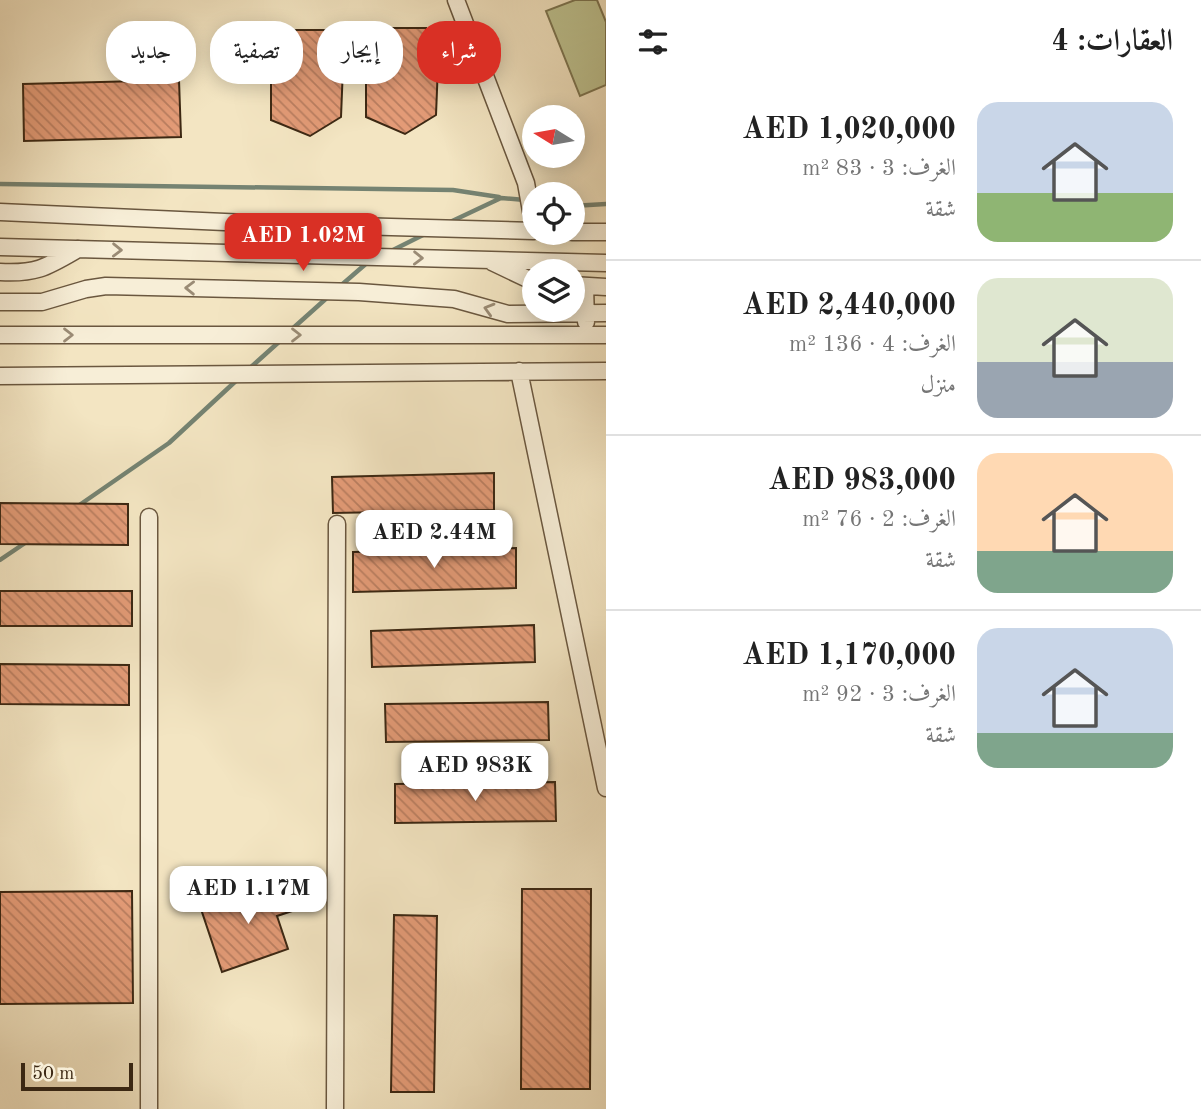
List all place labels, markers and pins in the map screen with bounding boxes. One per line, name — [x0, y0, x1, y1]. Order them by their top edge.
pin: AED 1.02M — [223, 214, 383, 273]
pin: AED 2.44M — [354, 510, 514, 570]
pin: AED 983K — [403, 744, 547, 803]
pin: AED 1.17M — [168, 866, 328, 926]

